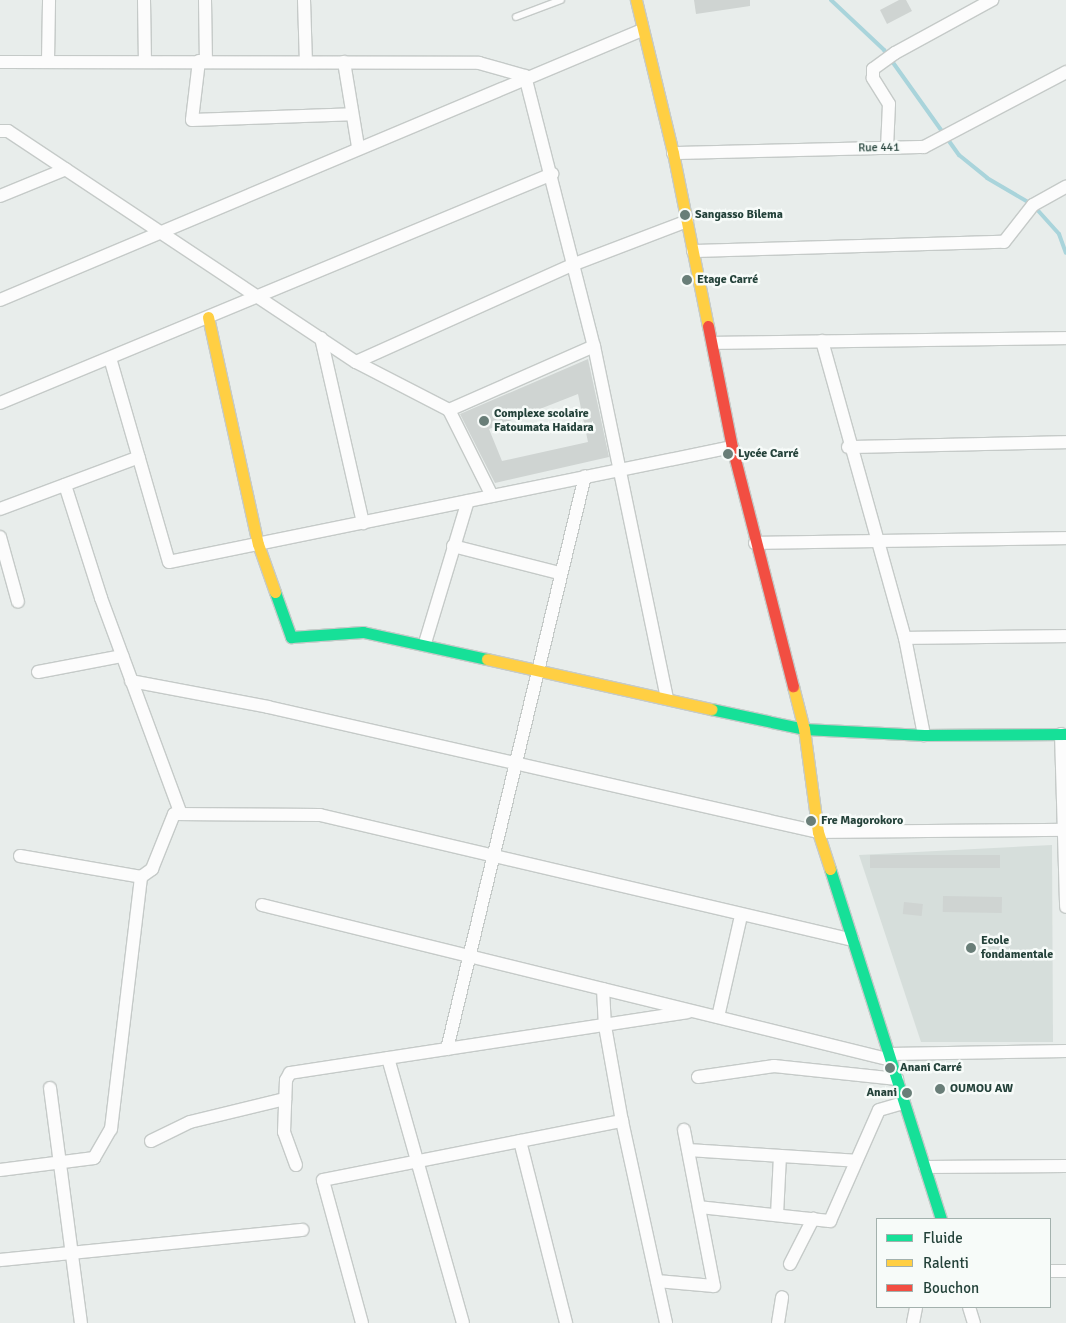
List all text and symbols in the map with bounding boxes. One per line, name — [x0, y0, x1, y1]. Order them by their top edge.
street label: Rue 441 — [858, 140, 900, 156]
place label: Sangasso Bilema — [695, 208, 783, 222]
marker: Sangasso Bilema — [679, 209, 691, 221]
place label: Etage Carré — [697, 273, 758, 287]
marker: Etage Carré — [681, 274, 693, 286]
place label: Complexe scolaire Fatoumata Haidara — [494, 407, 594, 435]
marker: Complexe scolaire Fatoumata Haidara — [478, 415, 490, 427]
place label: Lycée Carré — [738, 447, 799, 461]
marker: Lycée Carré — [722, 448, 734, 460]
place label: Fre Magorokoro — [821, 814, 903, 828]
marker: Fre Magorokoro — [805, 815, 817, 827]
place label: Ecole fondamentale — [981, 934, 1053, 962]
marker: Ecole fondamentale — [965, 942, 977, 954]
place label: Anani Carré — [900, 1061, 962, 1075]
marker: Anani Carré — [884, 1062, 896, 1074]
place label: OUMOU AW — [950, 1082, 1013, 1096]
marker: OUMOU AW — [934, 1083, 946, 1095]
place label: Anani — [866, 1086, 897, 1100]
marker: Anani — [901, 1087, 913, 1099]
legend — [876, 1218, 1051, 1308]
text: Fluide — [923, 1229, 963, 1247]
text: Ralenti — [923, 1254, 969, 1272]
text: Bouchon — [923, 1279, 979, 1297]

